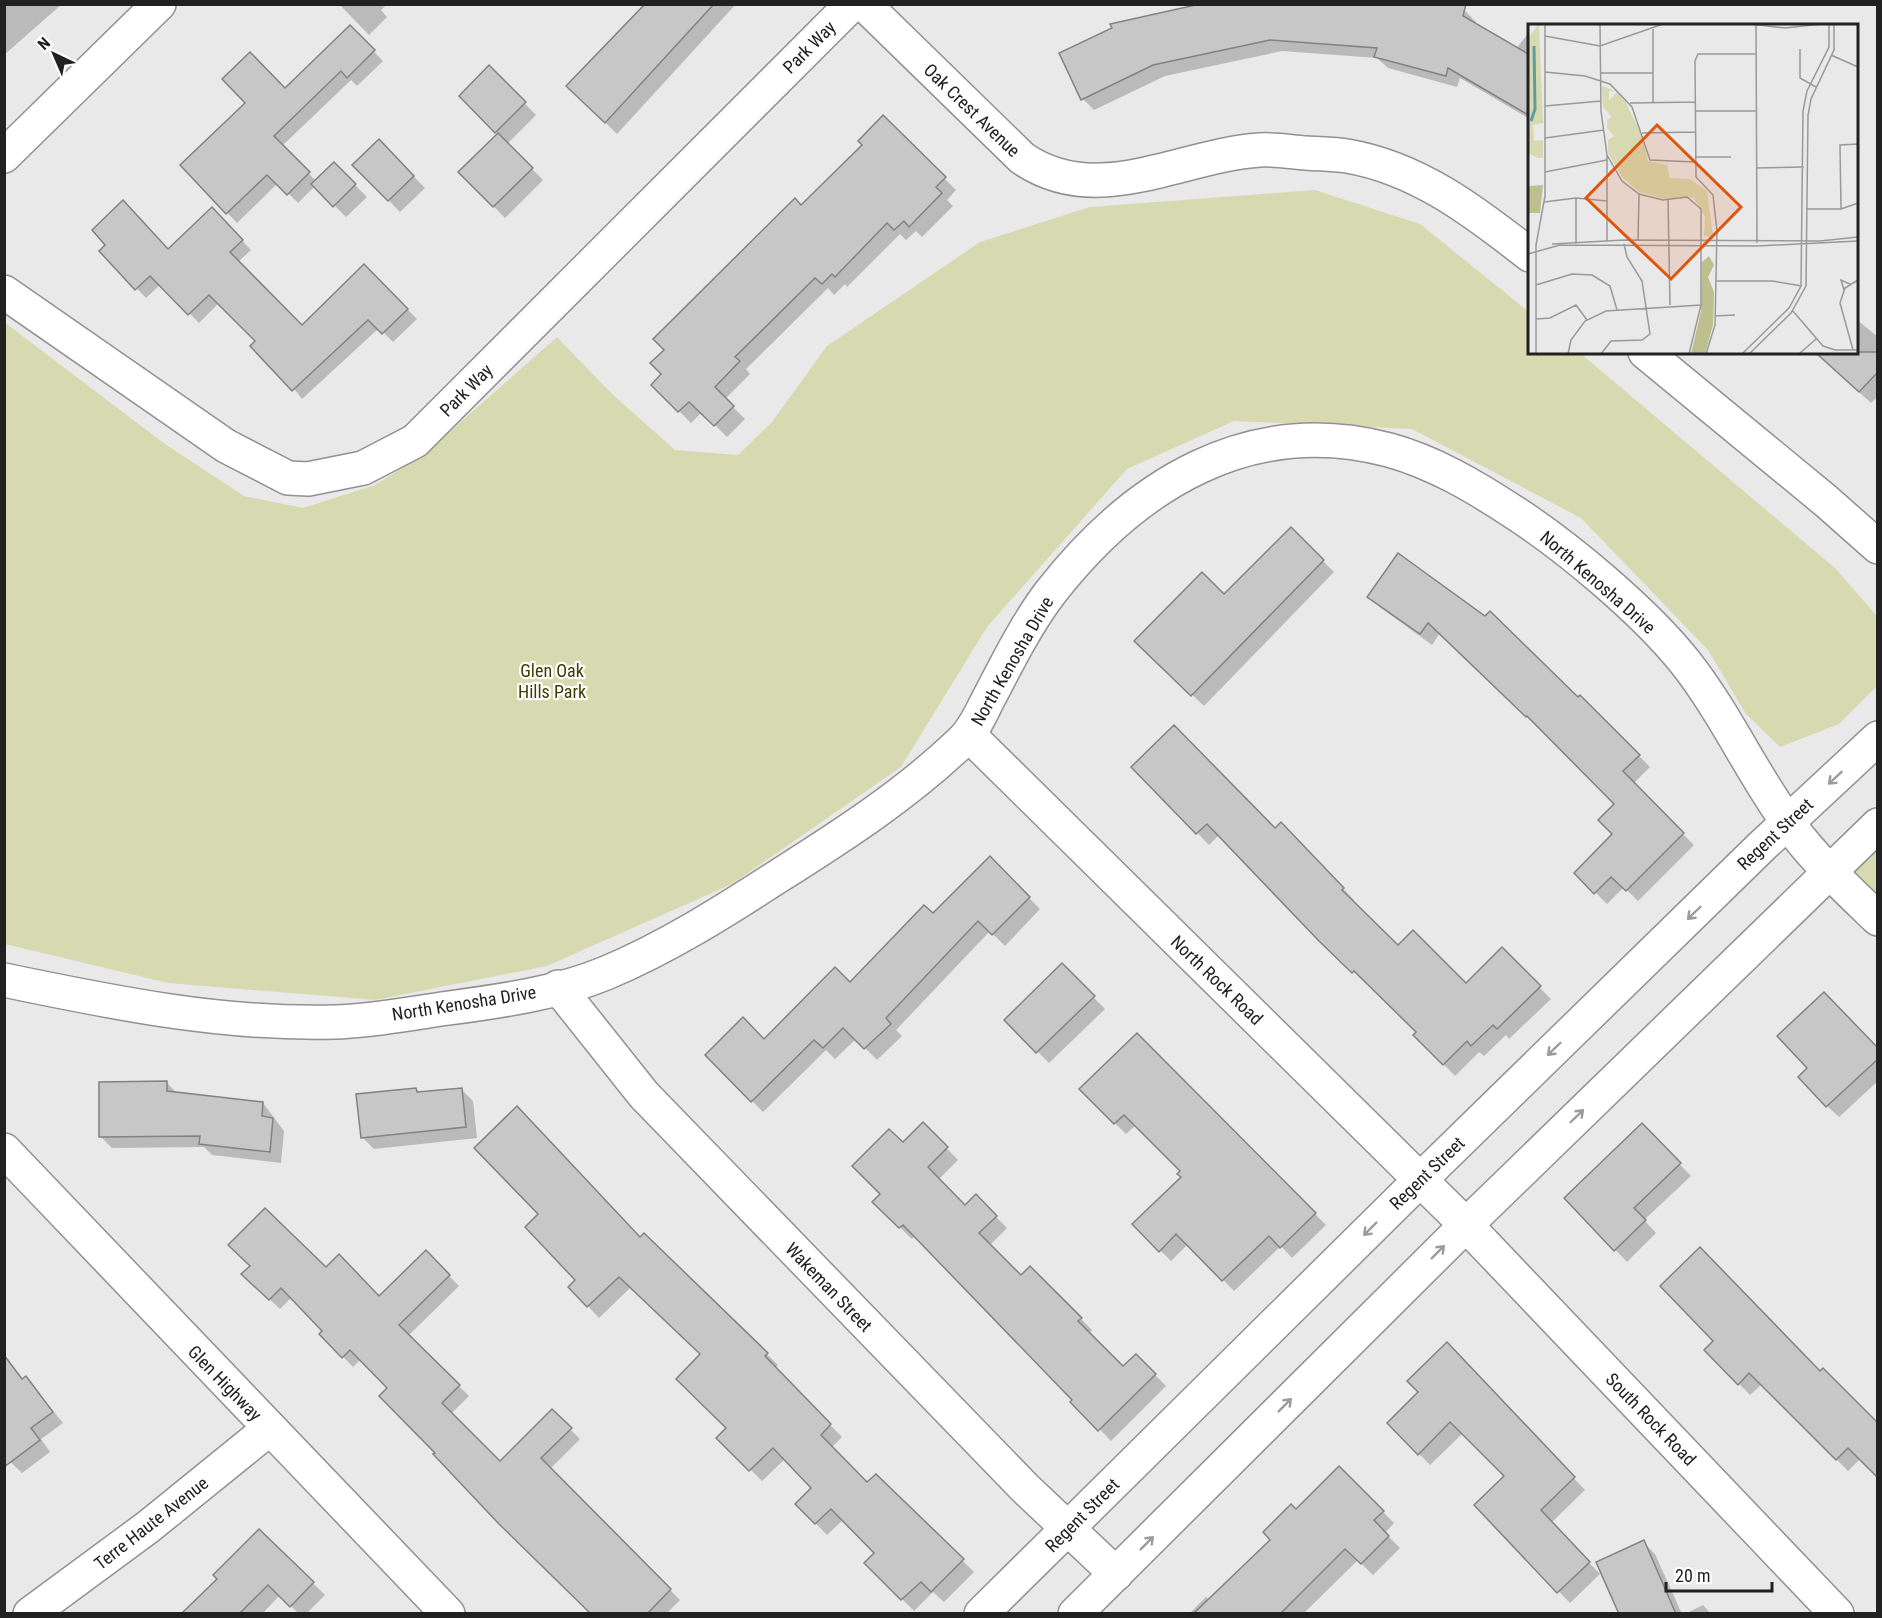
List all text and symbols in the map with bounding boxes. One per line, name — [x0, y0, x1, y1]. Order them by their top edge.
street label: Park Way — [778, 16, 840, 78]
north arrow — [24, 24, 84, 84]
inset map — [1528, 24, 1858, 354]
text: N — [34, 33, 54, 54]
street label: Oak Crest Avenue — [920, 59, 1024, 161]
street label: Park Way — [435, 359, 497, 421]
street label: North Kenosha Drive — [1536, 526, 1660, 638]
street label: North Kenosha Drive — [967, 593, 1057, 729]
park label: Glen Oak Hills Park — [518, 660, 586, 702]
one-way arrow — [1828, 771, 1843, 785]
street label: Regent Street — [1733, 794, 1817, 874]
one-way arrow — [1686, 905, 1701, 920]
street label: North Rock Road — [1167, 931, 1267, 1029]
street label: North Kenosha Drive — [390, 981, 538, 1025]
one-way arrow — [1547, 1041, 1562, 1056]
one-way arrow — [1570, 1109, 1585, 1123]
street label: Regent Street — [1385, 1132, 1469, 1214]
one-way arrow — [1363, 1222, 1377, 1237]
street label: Wakeman Street — [781, 1238, 877, 1336]
one-way arrow — [1430, 1245, 1445, 1260]
street label: Glen Highway — [184, 1341, 266, 1425]
street label: South Rock Road — [1602, 1368, 1700, 1470]
one-way arrow — [1277, 1398, 1292, 1412]
street label: Terre Haute Avenue — [90, 1472, 212, 1574]
street label: Regent Street — [1041, 1474, 1123, 1556]
one-way arrow — [1139, 1535, 1154, 1550]
scale bar — [1666, 1555, 1772, 1593]
text: 20 m — [1675, 1565, 1710, 1586]

